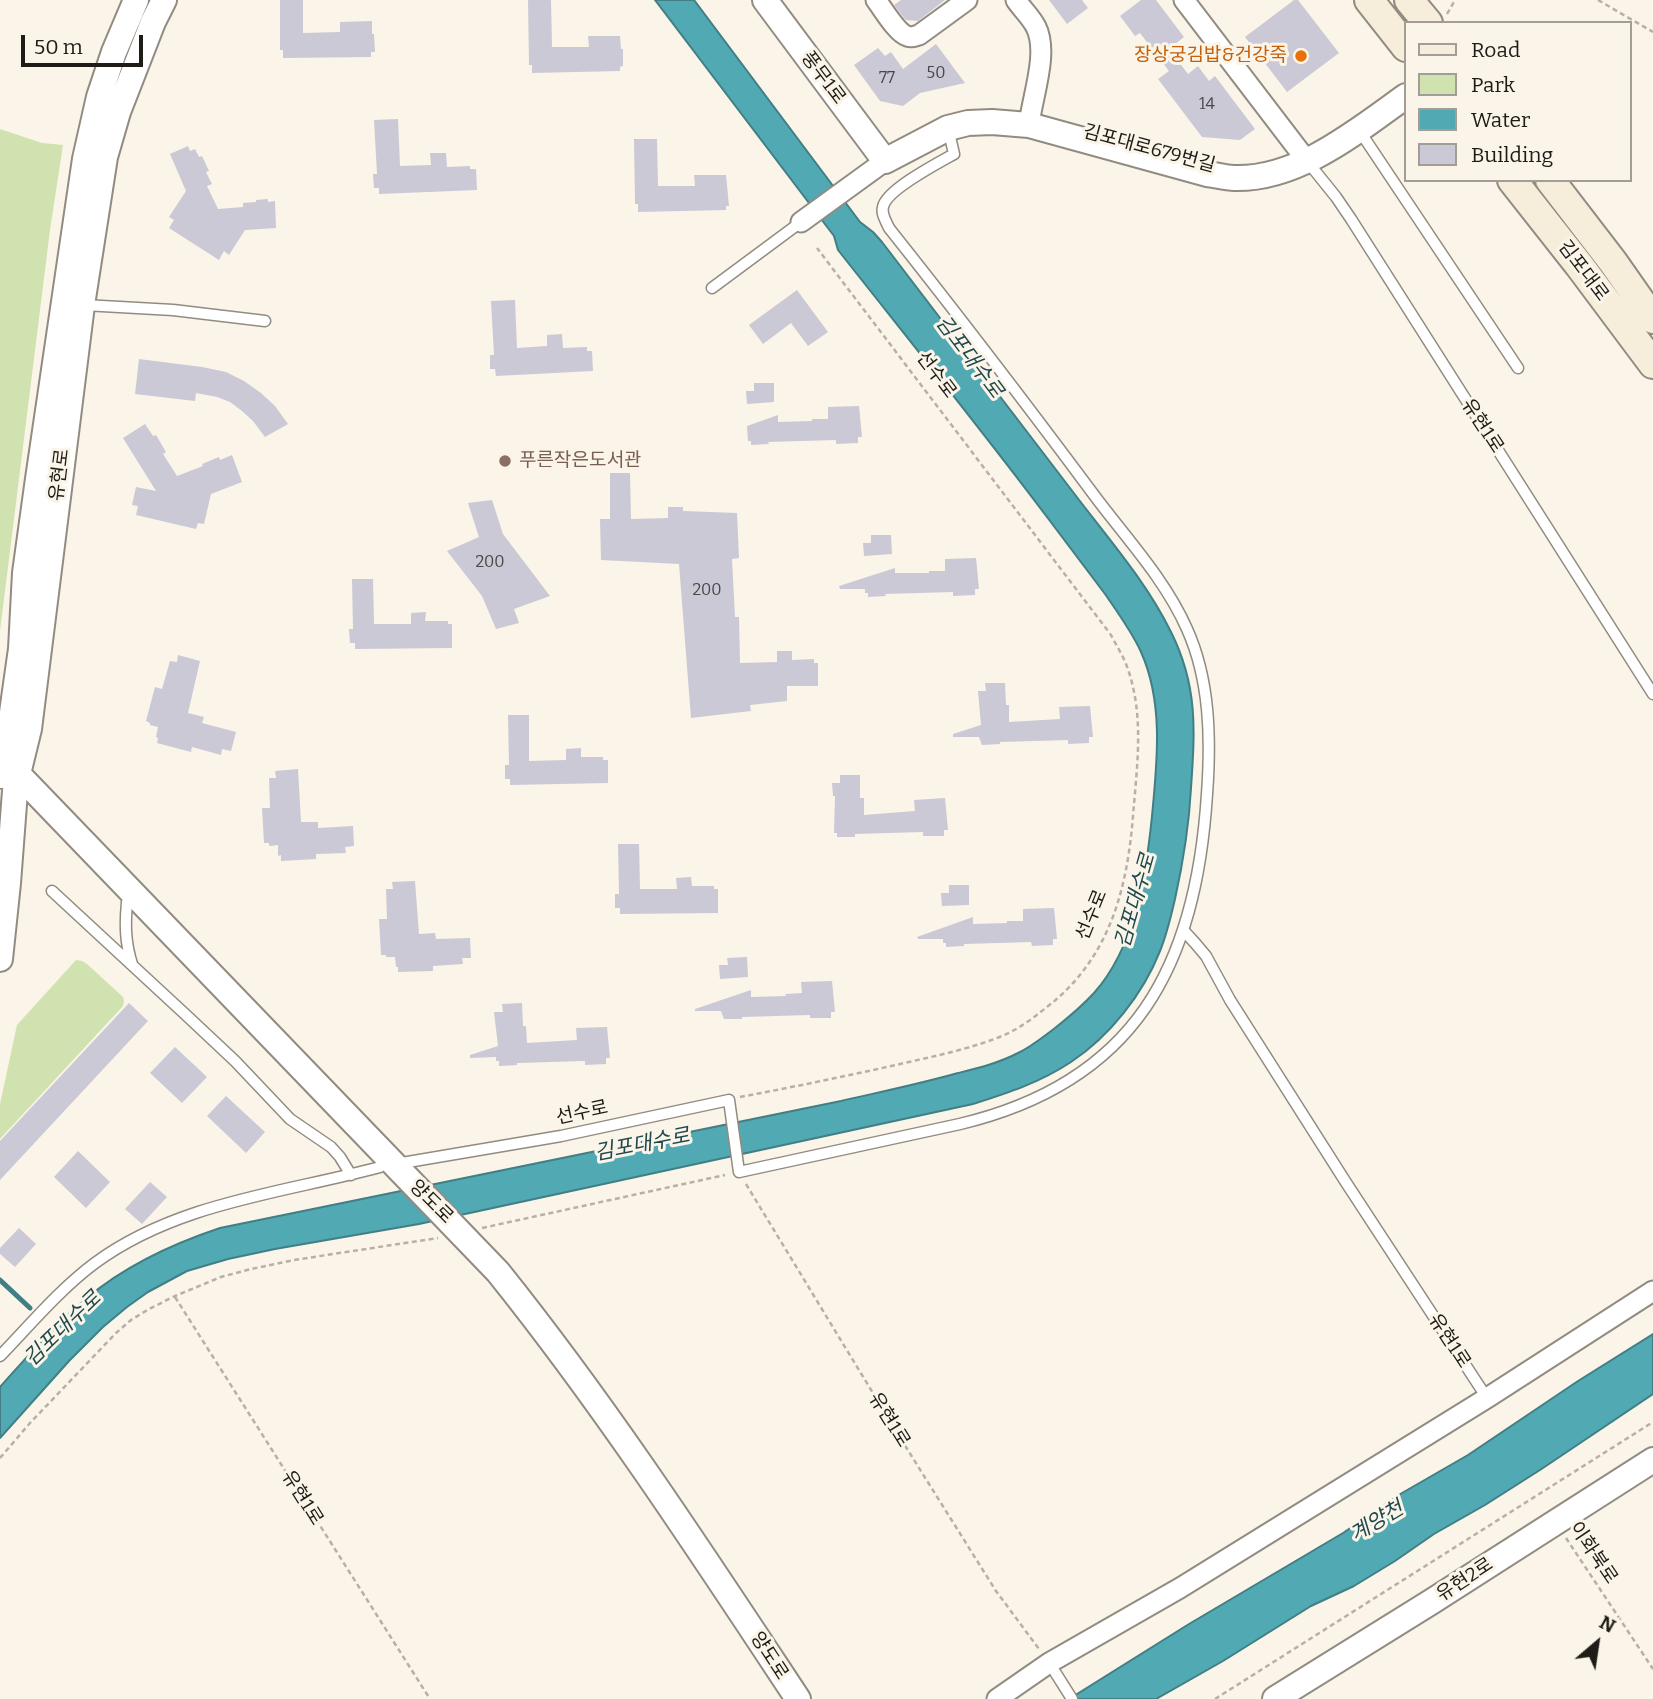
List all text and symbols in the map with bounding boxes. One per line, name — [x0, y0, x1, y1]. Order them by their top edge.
scale bar — [24, 21, 147, 65]
legend — [1404, 21, 1632, 182]
text: 50 m — [34, 34, 83, 60]
text: Road — [1471, 37, 1520, 63]
place label: 장상궁김밥&건강죽 — [1134, 45, 1287, 67]
street label: 풍무1로 — [796, 47, 850, 109]
marker: 장상궁김밥&건강죽 — [1293, 48, 1309, 64]
house number: 50 — [927, 64, 945, 84]
house number: 77 — [879, 69, 895, 89]
text: Park — [1471, 72, 1515, 98]
house number: 14 — [1199, 95, 1215, 115]
text: Water — [1471, 107, 1530, 133]
street label: 김포대로679번길 — [1080, 120, 1218, 178]
text: Building — [1471, 142, 1553, 168]
street label: 김포대로 — [1553, 236, 1613, 306]
water label: 김포대수로 — [930, 311, 1008, 403]
street label: 선수로 — [911, 347, 961, 403]
street label: 유현1로 — [1456, 395, 1508, 457]
street label: 유현로 — [45, 448, 75, 502]
place label: 푸른작은도서관 — [519, 450, 641, 472]
marker: 푸른작은도서관 — [497, 453, 513, 469]
house number: 200 — [475, 553, 505, 573]
house number: 200 — [692, 581, 722, 601]
water label: 김포대수로 — [1111, 851, 1161, 951]
street label: 선수로 — [1072, 886, 1112, 944]
street label: 선수로 — [554, 1096, 610, 1130]
water label: 김포대수로 — [592, 1123, 692, 1167]
street label: 양도로 — [404, 1175, 458, 1229]
water label: 김포대수로 — [20, 1286, 106, 1372]
street label: 유현1로 — [1423, 1310, 1475, 1372]
street label: 유현1로 — [863, 1388, 915, 1452]
street label: 유현1로 — [276, 1466, 328, 1530]
water label: 계양천 — [1346, 1496, 1408, 1548]
street label: 이화북로 — [1564, 1518, 1622, 1588]
street label: 유현2로 — [1432, 1553, 1498, 1607]
north arrow — [1562, 1608, 1632, 1678]
text: N — [1595, 1611, 1619, 1638]
street label: 양도로 — [745, 1628, 793, 1684]

